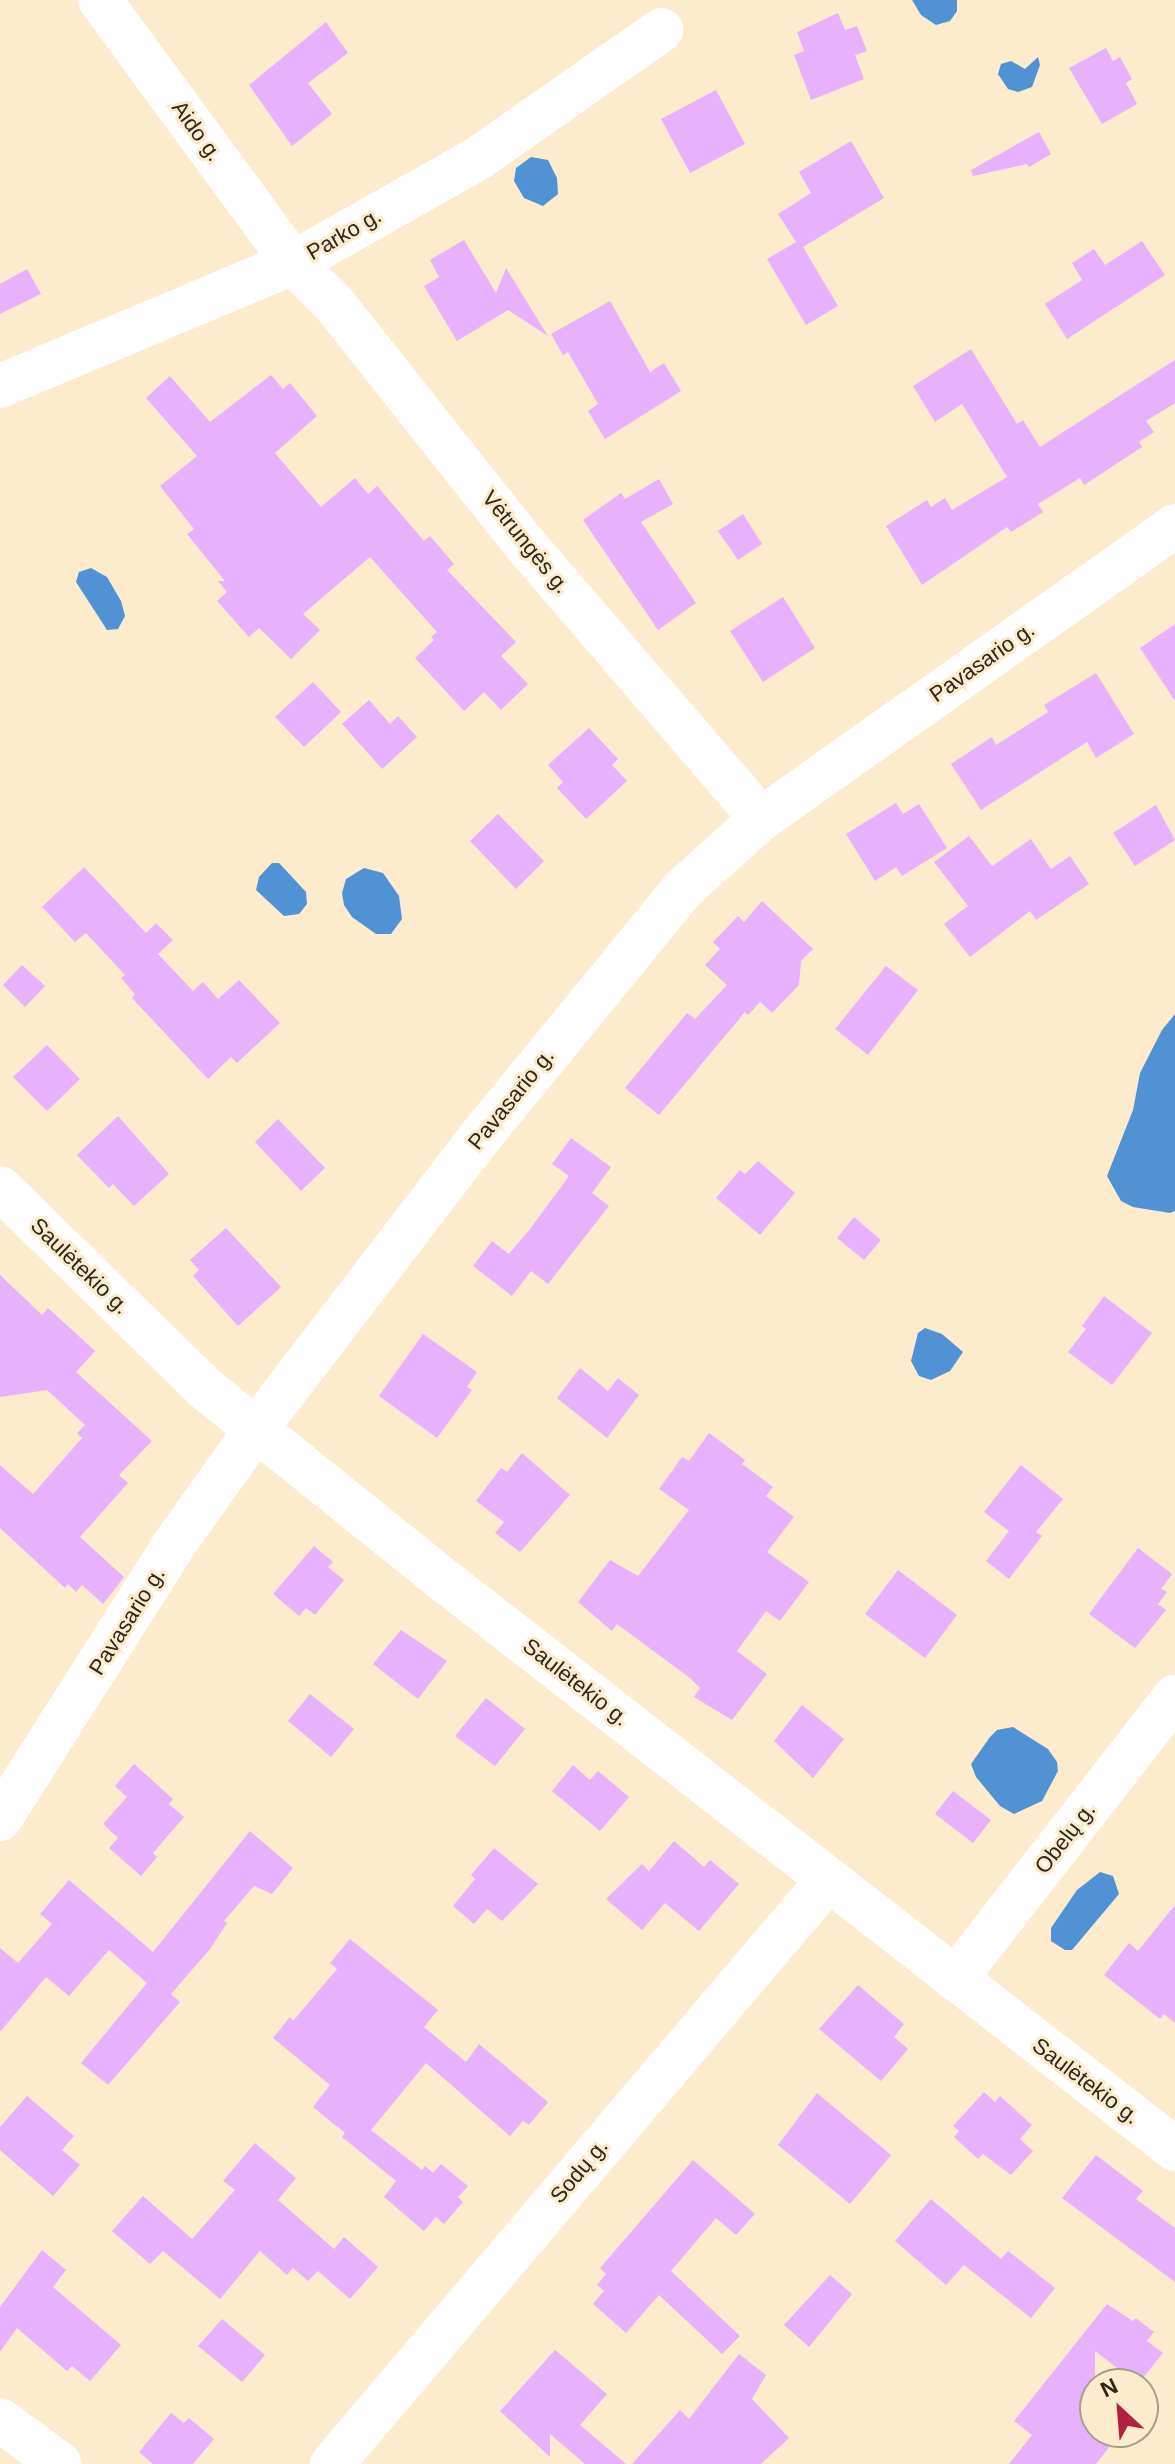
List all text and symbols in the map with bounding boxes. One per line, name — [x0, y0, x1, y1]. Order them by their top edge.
street label: Aido g. — [166, 96, 228, 166]
street label: Parko g. — [302, 202, 386, 266]
street label: Vėtrungės g. — [476, 485, 576, 599]
street label: Pavasario g. — [924, 616, 1040, 708]
street label: Pavasario g. — [462, 1043, 560, 1155]
street label: Saulėtekio g. — [25, 1212, 135, 1320]
street label: Pavasario g. — [83, 1562, 171, 1680]
street label: Saulėtekio g. — [518, 1632, 634, 1732]
street label: Obelų g. — [1029, 1797, 1101, 1879]
street label: Saulėtekio g. — [1027, 2032, 1145, 2130]
street label: Sodų g. — [545, 2133, 613, 2209]
north arrow — [1079, 2368, 1159, 2448]
text: N — [1097, 2373, 1122, 2402]

